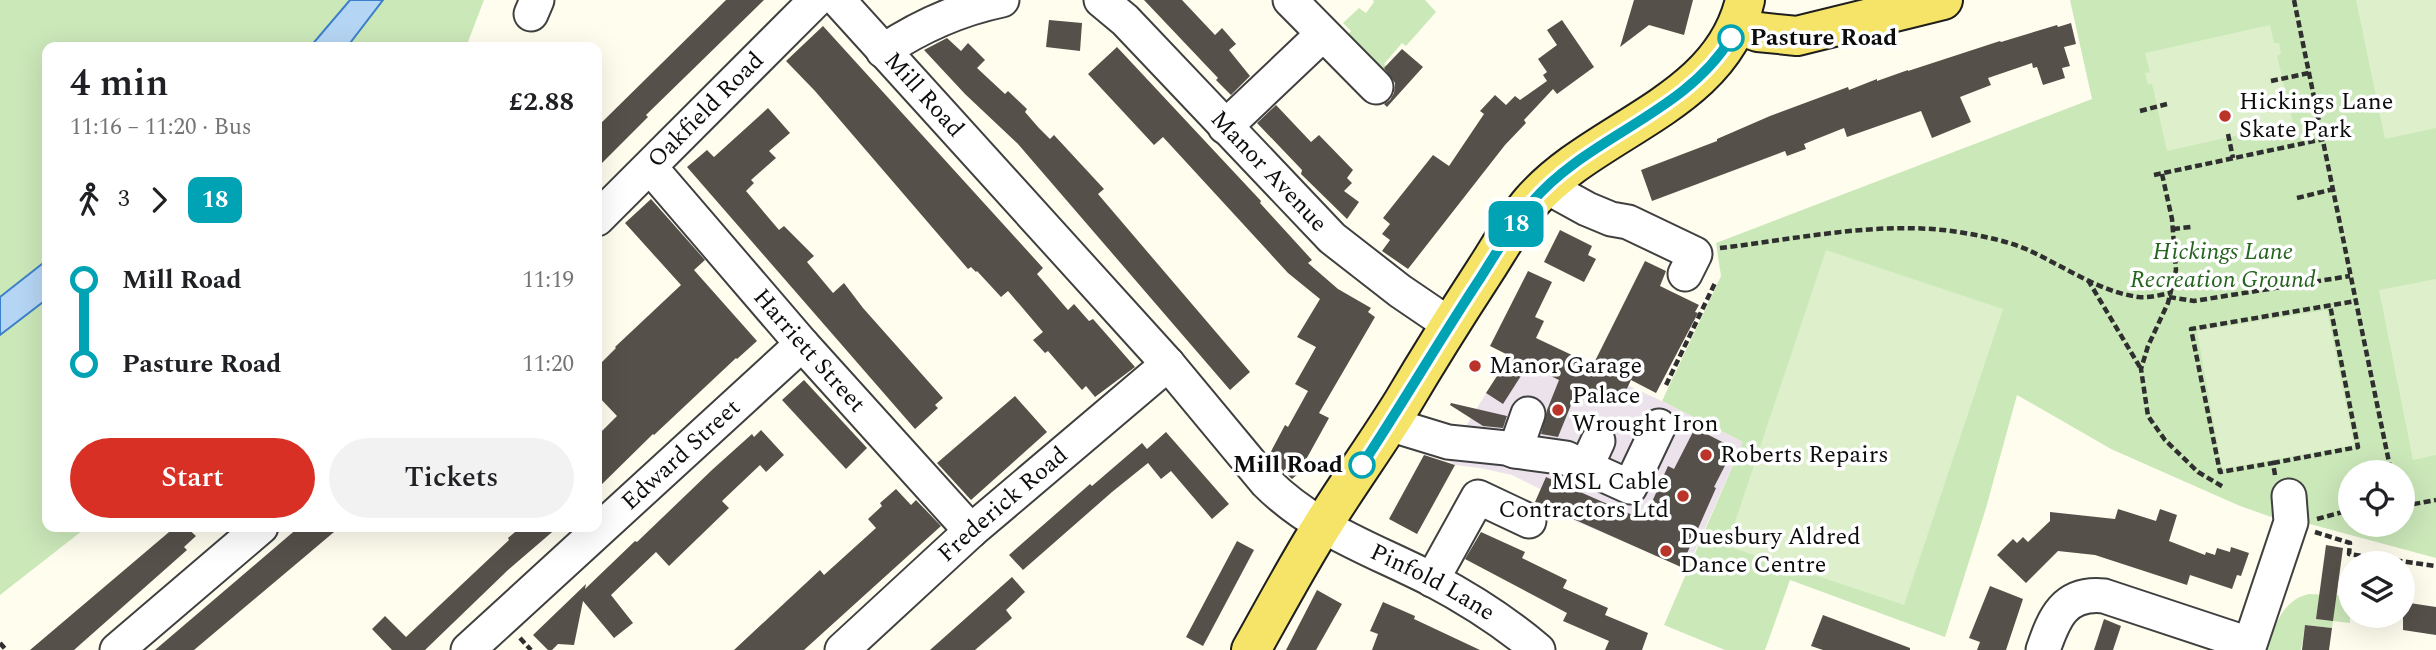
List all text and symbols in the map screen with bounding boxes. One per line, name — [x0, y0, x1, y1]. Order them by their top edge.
place label: Pasture Road — [1750, 20, 1897, 56]
marker: Pasture Road — [1718, 25, 1744, 51]
street label: Oakfield Road — [639, 44, 772, 177]
street label: Mill Road — [875, 44, 973, 146]
text: 4 min — [70, 55, 169, 113]
text: £2.88 — [509, 82, 574, 122]
place label: Hickings Lane Skate Park — [2239, 84, 2393, 148]
street label: Manor Avenue — [1202, 102, 1336, 241]
marker: Hickings Lane Skate Park — [2217, 108, 2233, 124]
text: 11:16 – 11:20 · Bus — [70, 110, 252, 145]
icon: walk — [70, 181, 108, 219]
icon: forward — [140, 181, 178, 219]
text: 3 — [118, 182, 130, 217]
text: 18 — [202, 182, 228, 218]
line badge: 18 — [1484, 201, 1548, 247]
text: 18 — [1503, 206, 1529, 242]
park label: Hickings Lane Recreation Ground — [2130, 234, 2316, 298]
text: Mill Road — [122, 260, 242, 300]
text: 11:19 — [522, 263, 574, 298]
street label: Harriett Street — [744, 281, 874, 421]
text: Pasture Road — [122, 344, 281, 384]
text: 11:20 — [522, 347, 574, 382]
place label: Manor Garage — [1489, 348, 1642, 384]
marker: Manor Garage — [1467, 358, 1483, 374]
place label: Palace Wrought Iron — [1572, 378, 1718, 442]
street label: Edward Street — [613, 391, 749, 519]
marker: Palace Wrought Iron — [1550, 402, 1566, 418]
place label: Roberts Repairs — [1720, 437, 1889, 473]
button: Start — [70, 438, 315, 518]
button: Tickets — [329, 438, 574, 518]
street label: Frederick Road — [930, 438, 1076, 571]
place label: Mill Road — [1233, 447, 1343, 483]
marker: Roberts Repairs — [1698, 447, 1714, 463]
marker: Mill Road — [1349, 452, 1375, 478]
map controls — [2338, 460, 2415, 628]
button: locate — [2338, 460, 2415, 537]
place label: MSL Cable Contractors Ltd — [1498, 464, 1669, 528]
marker: MSL Cable Contractors Ltd — [1675, 488, 1691, 504]
place label: Duesbury Aldred Dance Centre — [1680, 519, 1861, 583]
street label: Pinfold Lane — [1364, 534, 1502, 630]
marker: Duesbury Aldred Dance Centre — [1658, 543, 1674, 559]
button: layers — [2338, 551, 2415, 628]

